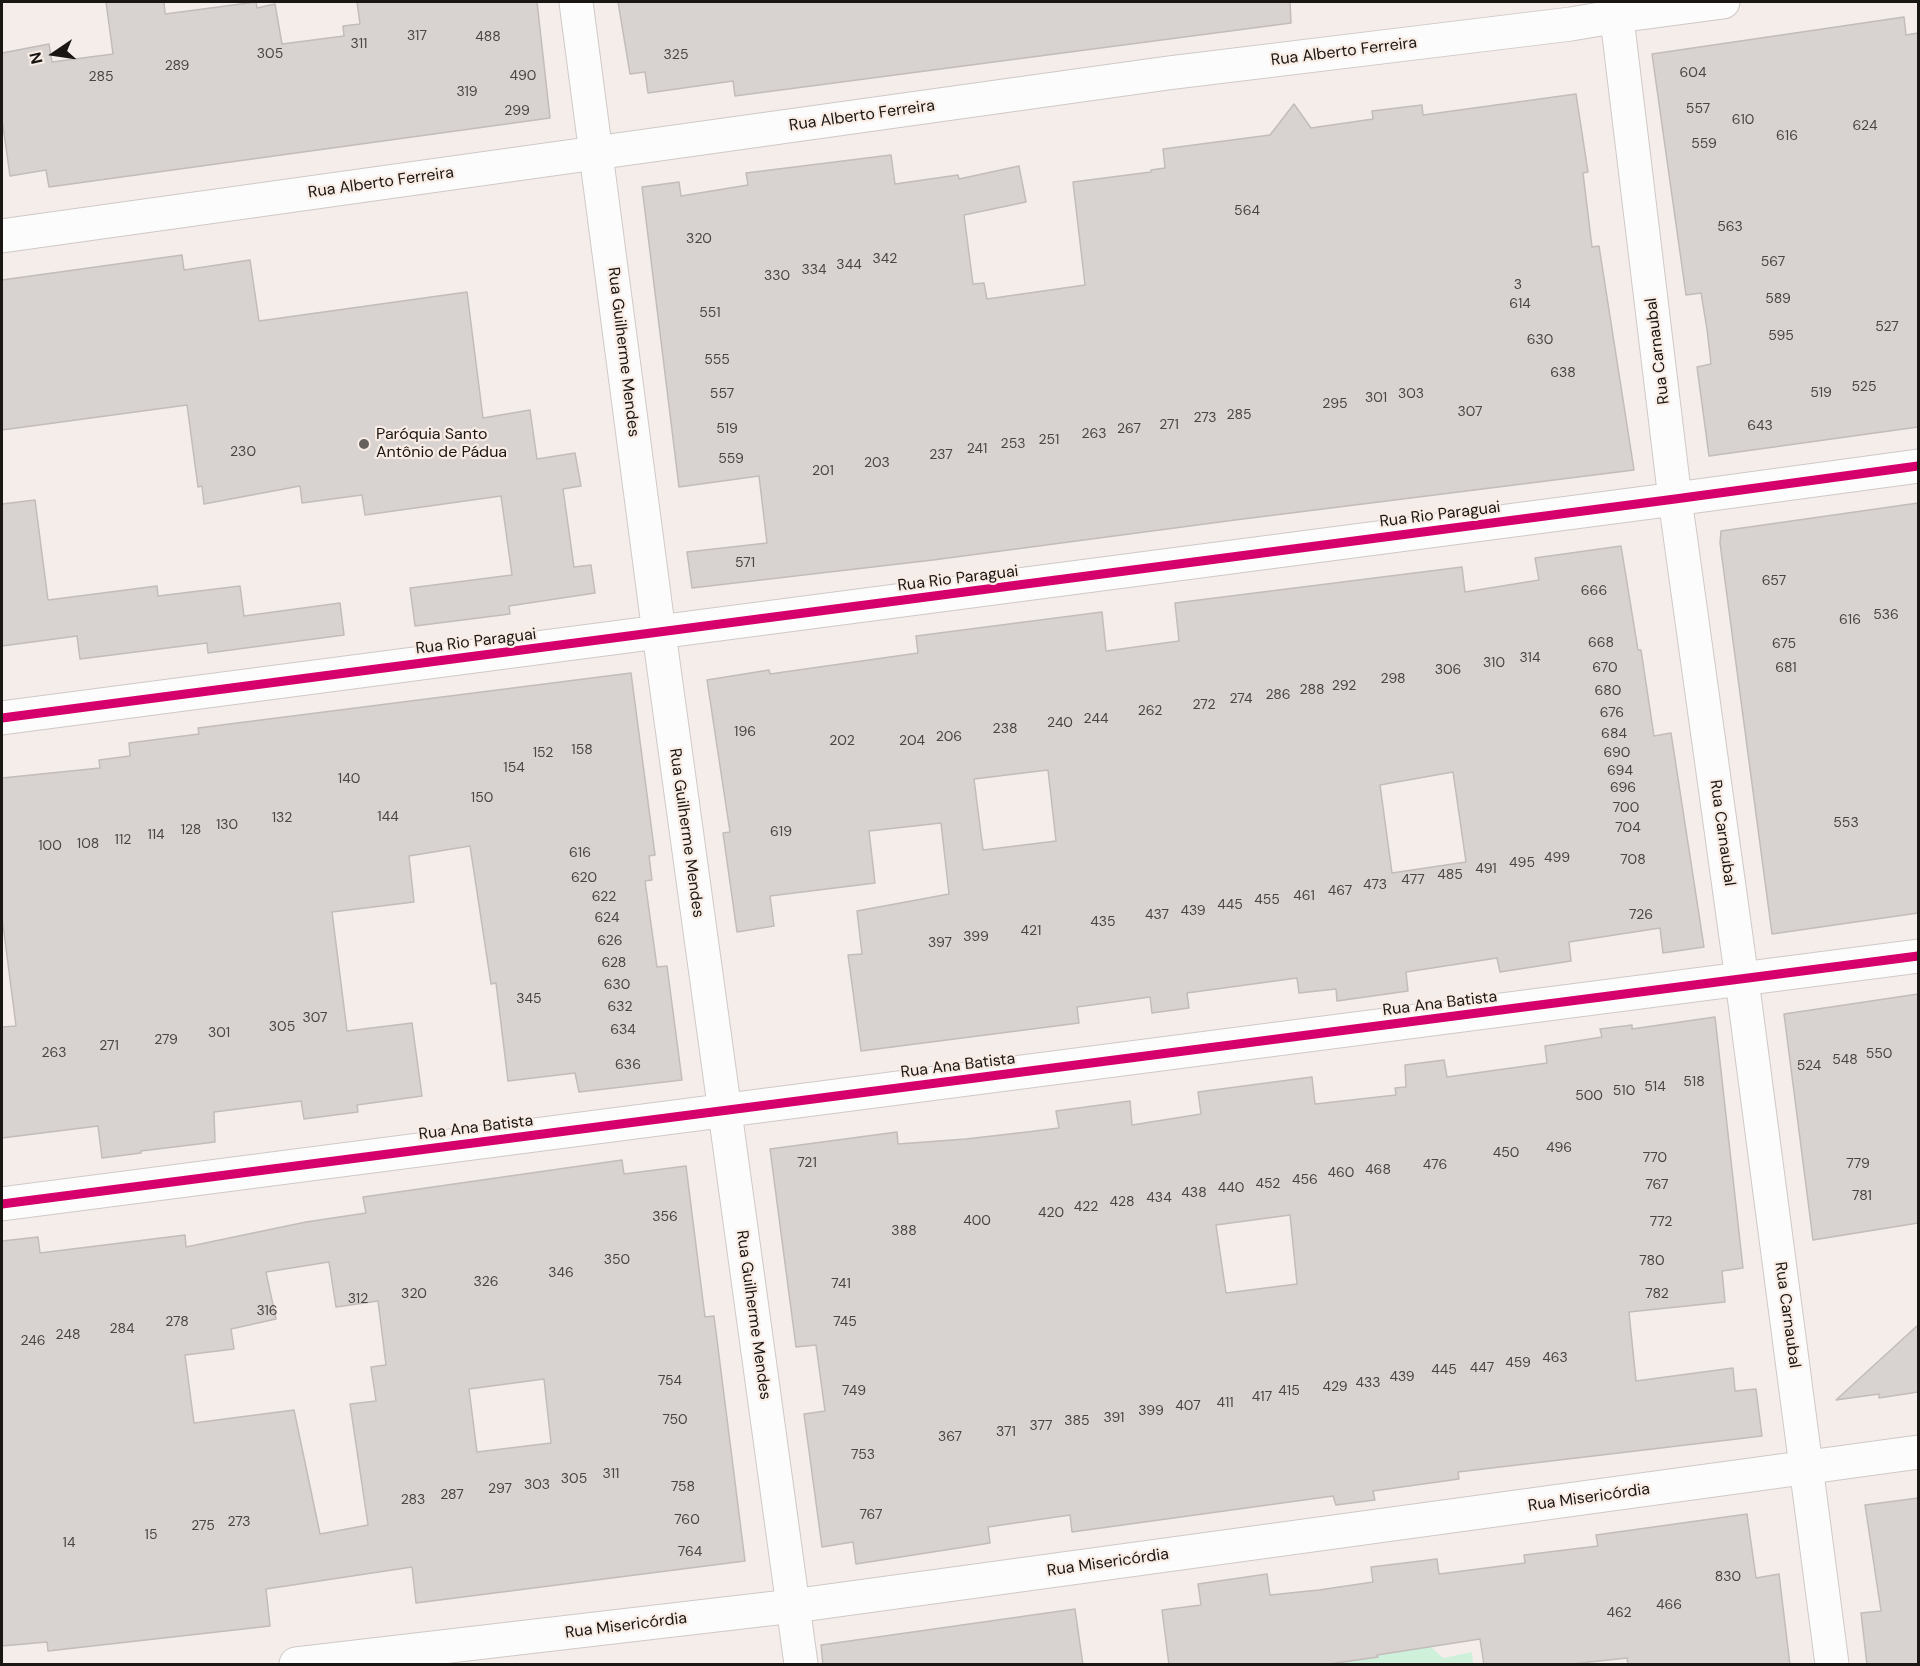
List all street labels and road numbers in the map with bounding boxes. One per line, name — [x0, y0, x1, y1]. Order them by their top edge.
street label: Rua Alberto Ferreira — [1270, 34, 1418, 70]
street label: Rua Alberto Ferreira — [788, 96, 936, 136]
street label: Rua Alberto Ferreira — [307, 163, 455, 203]
street label: Rua Guilherme Mendes — [603, 266, 643, 438]
street label: Rua Carnaubal — [1642, 297, 1674, 405]
street label: Rua Rio Paraguai — [1378, 498, 1502, 532]
street label: Rua Rio Paraguai — [896, 562, 1020, 596]
street label: Rua Rio Paraguai — [414, 625, 538, 659]
street label: Rua Guilherme Mendes — [665, 747, 707, 919]
street label: Rua Carnaubal — [1705, 779, 1739, 887]
street label: Rua Ana Batista — [1382, 987, 1498, 1021]
street label: Rua Ana Batista — [900, 1049, 1016, 1083]
street label: Rua Ana Batista — [418, 1111, 534, 1145]
street label: Rua Guilherme Mendes — [732, 1229, 774, 1401]
street label: Rua Carnaubal — [1770, 1261, 1804, 1369]
street label: Rua Misericórdia — [1527, 1480, 1651, 1516]
street label: Rua Misericórdia — [1046, 1545, 1170, 1581]
street label: Rua Misericórdia — [564, 1609, 688, 1643]

